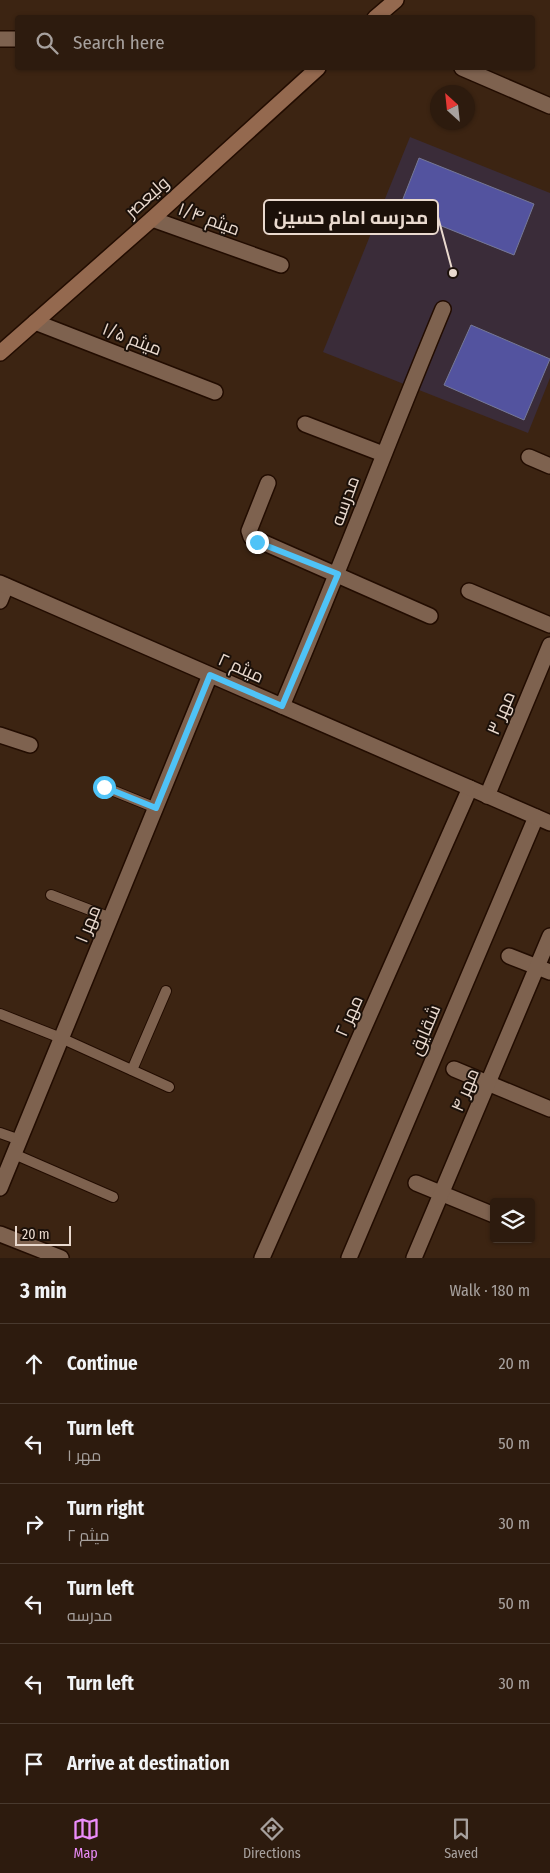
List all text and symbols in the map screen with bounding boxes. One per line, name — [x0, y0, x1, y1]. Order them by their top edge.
search box — [15, 15, 535, 70]
icon: search — [33, 29, 61, 57]
text: Search here — [73, 31, 165, 54]
north arrow — [430, 85, 475, 130]
street label: ولیعصر — [120, 172, 174, 223]
street label: میثم ۱/۴ — [175, 198, 243, 241]
callout: مدرسه امام حسین — [264, 200, 438, 234]
text: مدرسه امام حسین — [274, 206, 428, 231]
street label: میثم ۱/۵ — [99, 318, 165, 361]
street label: مدرسه — [326, 473, 364, 529]
route end — [246, 531, 269, 554]
street label: میثم ۲ — [214, 648, 267, 689]
street label: مهر ۳ — [482, 688, 520, 738]
route start — [93, 776, 116, 799]
street label: مهر ۱ — [71, 902, 105, 946]
street label: مهر ۲ — [330, 992, 368, 1040]
street label: شقایق — [405, 1001, 446, 1059]
street label: مهر ۴ — [446, 1065, 484, 1115]
map controls — [490, 1198, 535, 1243]
button: layers — [490, 1198, 535, 1243]
scale bar — [15, 1223, 71, 1246]
text: 20 m — [22, 1226, 50, 1243]
text: 3 min — [20, 1278, 67, 1304]
text: Walk · 180 m — [450, 1281, 530, 1300]
icon: ahead — [20, 1350, 48, 1378]
text: Continue — [67, 1352, 138, 1375]
text: 20 m — [499, 1354, 530, 1373]
text: Turn left — [67, 1417, 134, 1440]
icon: left — [20, 1430, 48, 1458]
text: 50 m — [498, 1434, 530, 1453]
text: مهر ۱ — [67, 1446, 101, 1465]
text: Turn right — [67, 1497, 144, 1520]
icon: right — [20, 1510, 48, 1538]
text: 30 m — [498, 1514, 530, 1533]
text: میثم ۲ — [67, 1526, 109, 1545]
text: Turn left — [67, 1577, 134, 1600]
icon: left — [20, 1590, 48, 1618]
text: 50 m — [498, 1594, 530, 1613]
text: مدرسه — [67, 1606, 113, 1625]
icon: left — [20, 1670, 48, 1698]
text: Turn left — [67, 1672, 134, 1695]
text: 30 m — [498, 1674, 530, 1693]
icon: arrive — [20, 1750, 48, 1778]
text: Arrive at destination — [67, 1752, 230, 1775]
tab: Map — [72, 1815, 100, 1862]
tab: Directions — [243, 1815, 301, 1862]
tab: Saved — [444, 1815, 478, 1862]

